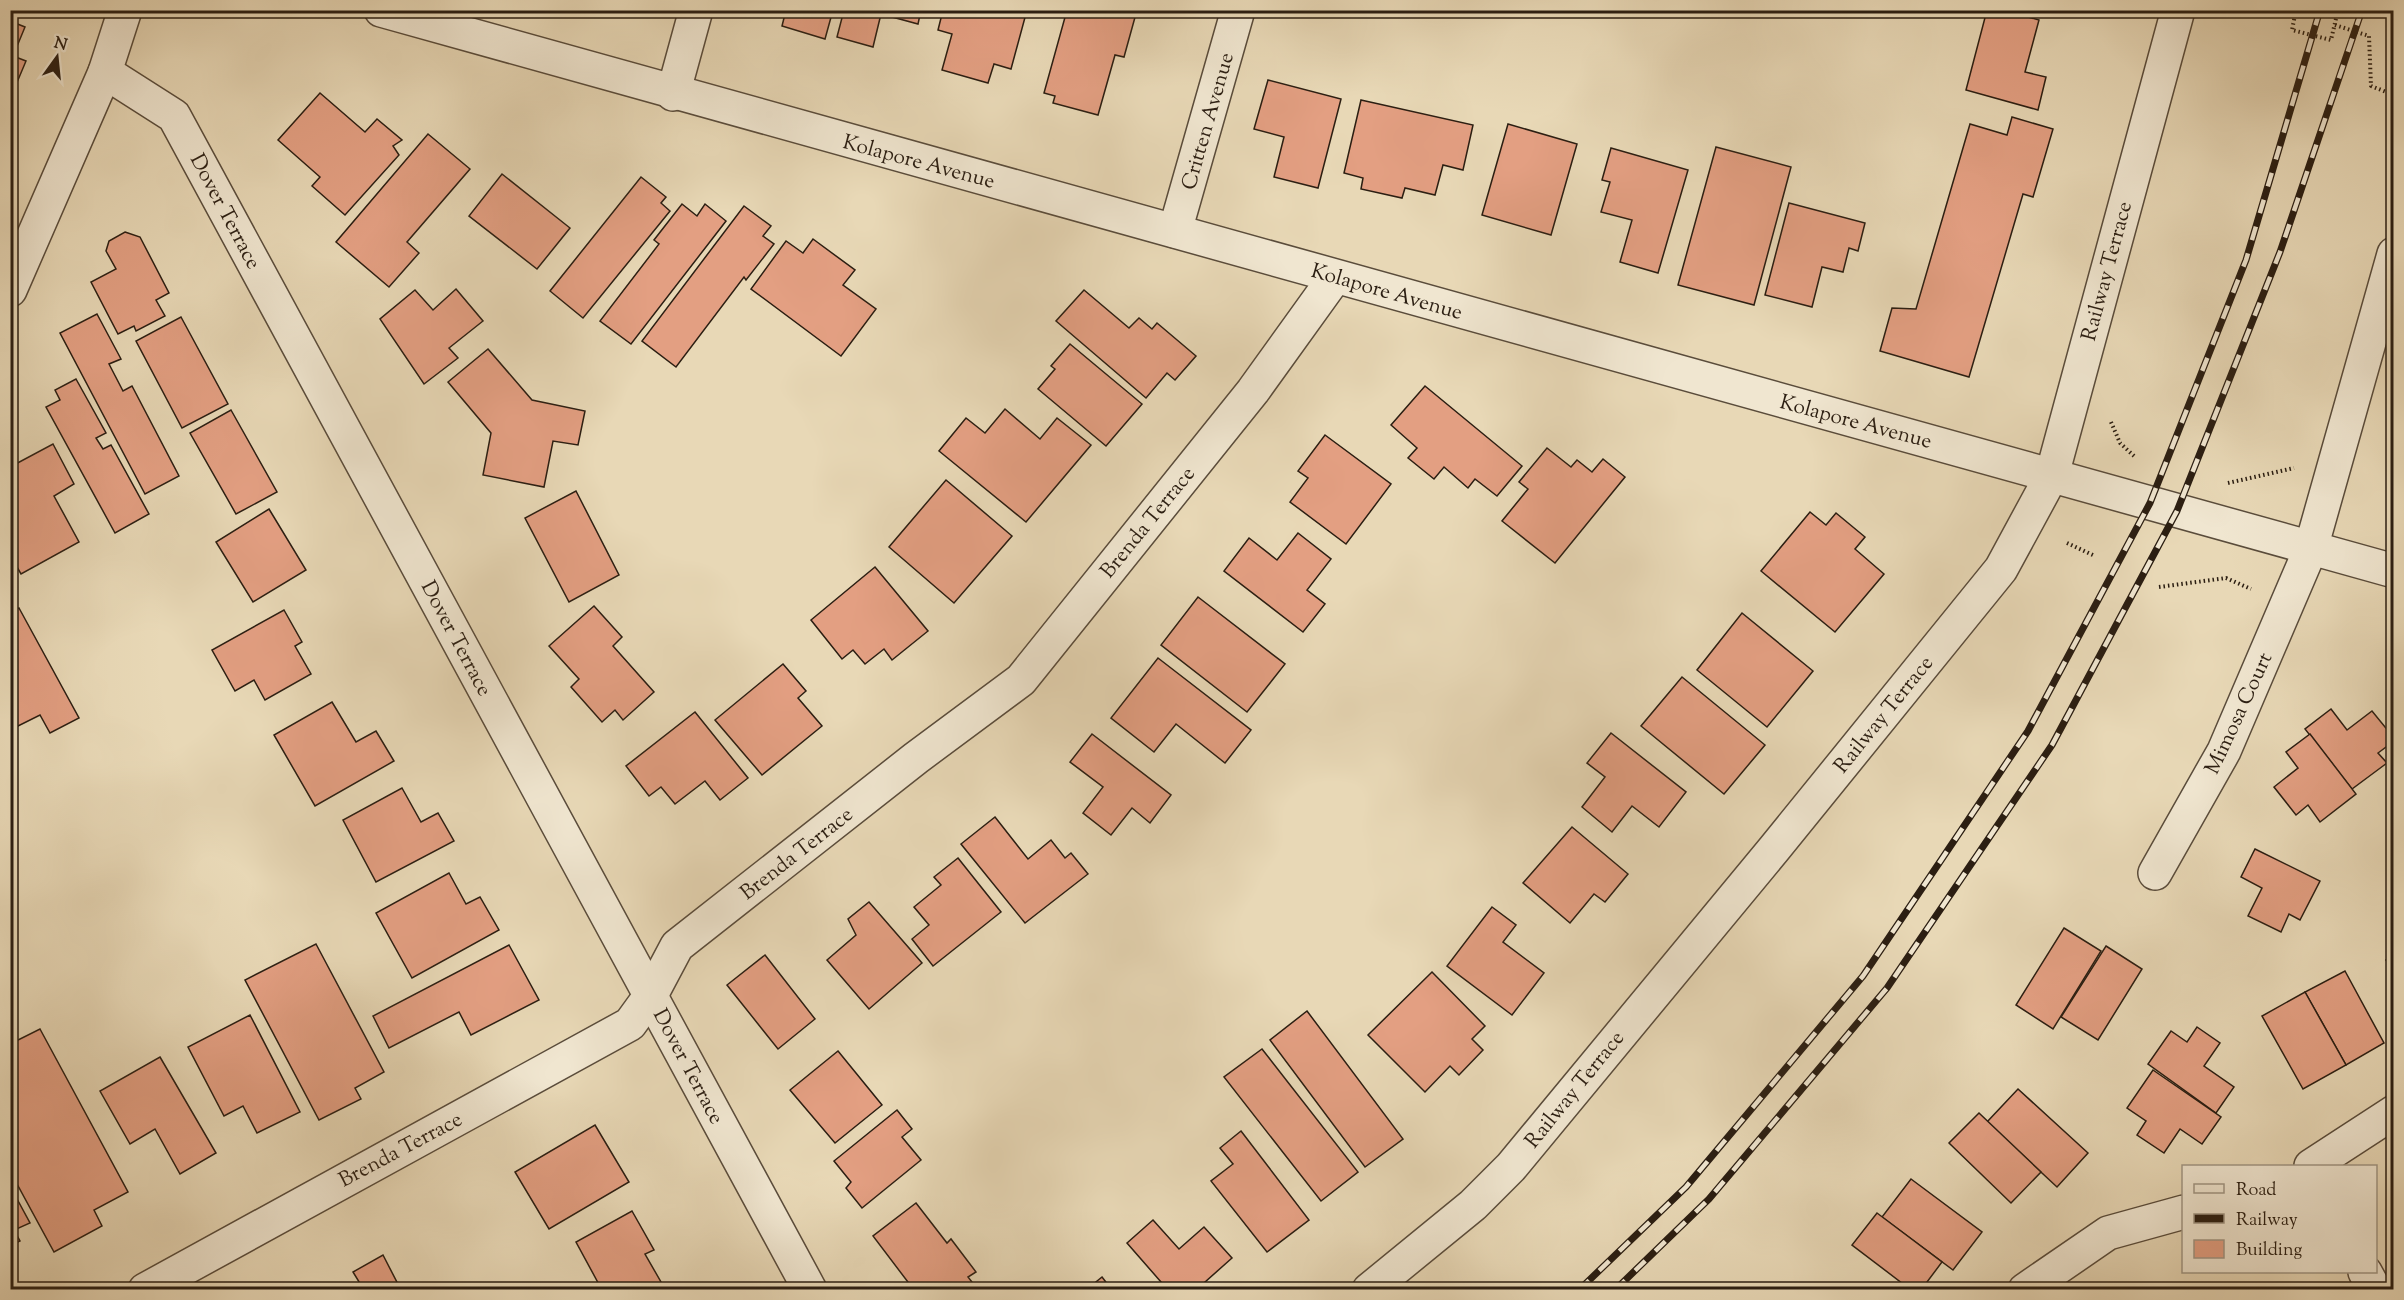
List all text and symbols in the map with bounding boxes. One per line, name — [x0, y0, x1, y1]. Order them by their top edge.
north arrow — [27, 27, 87, 87]
text: N — [51, 32, 70, 58]
street label: Critten Avenue — [1175, 49, 1243, 194]
street label: Kolapore Avenue — [839, 128, 998, 198]
street label: Dover Terrace — [181, 149, 267, 275]
street label: Railway Terrace — [2075, 198, 2141, 345]
street label: Kolapore Avenue — [1307, 257, 1466, 329]
street label: Kolapore Avenue — [1776, 388, 1935, 458]
street label: Brenda Terrace — [1094, 461, 1203, 586]
street label: Dover Terrace — [412, 576, 498, 702]
street label: Mimosa Court — [2198, 648, 2281, 780]
street label: Railway Terrace — [1828, 650, 1941, 780]
street label: Brenda Terrace — [734, 801, 860, 908]
street label: Dover Terrace — [644, 1004, 730, 1130]
street label: Railway Terrace — [1519, 1025, 1632, 1155]
street label: Brenda Terrace — [334, 1106, 468, 1196]
legend — [2182, 1165, 2377, 1273]
text: Road — [2236, 1178, 2276, 1204]
text: Railway — [2236, 1208, 2298, 1234]
text: Building — [2236, 1238, 2302, 1264]

